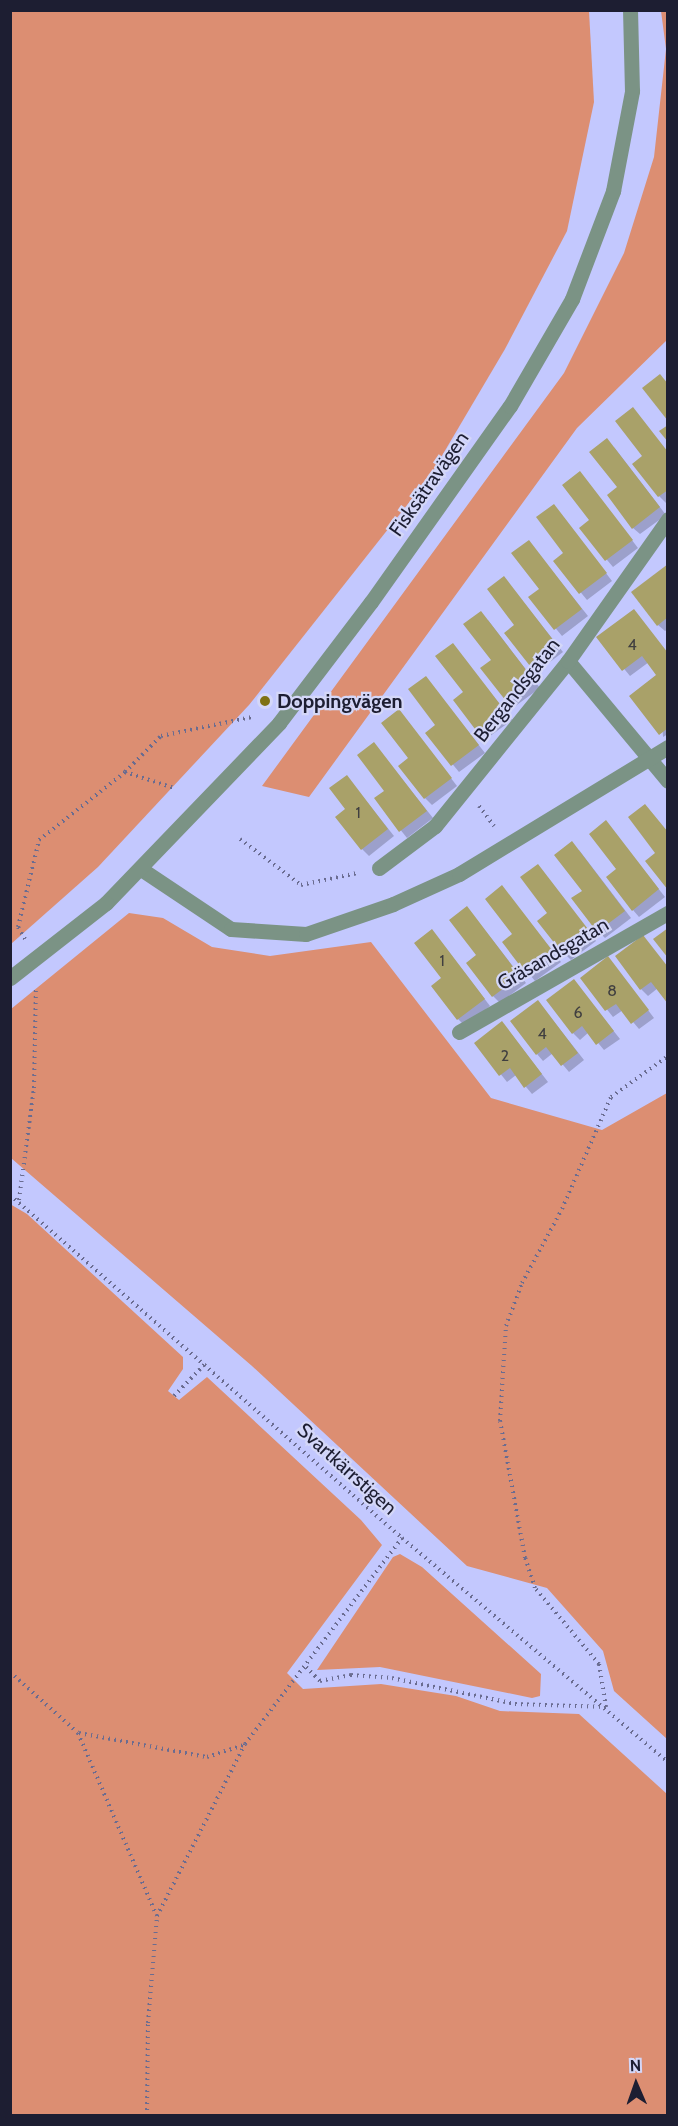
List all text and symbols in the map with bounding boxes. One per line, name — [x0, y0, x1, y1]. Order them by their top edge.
street label: Fisksätravägen — [384, 427, 474, 541]
street label: Bergandsgatan — [469, 633, 565, 747]
house number: 4 — [627, 635, 637, 655]
place label: Doppingvägen — [277, 689, 402, 713]
marker: Doppingvägen — [258, 694, 272, 708]
house number: 1 — [355, 803, 361, 823]
street label: Gräsandsgatan — [493, 913, 613, 995]
house number: 1 — [439, 951, 445, 971]
house number: 8 — [607, 981, 617, 1001]
house number: 6 — [573, 1003, 583, 1023]
house number: 4 — [537, 1024, 547, 1044]
house number: 2 — [501, 1046, 509, 1066]
street label: Svartkärrstigen — [292, 1418, 402, 1520]
north arrow — [606, 2054, 666, 2114]
text: N — [629, 2056, 641, 2075]

